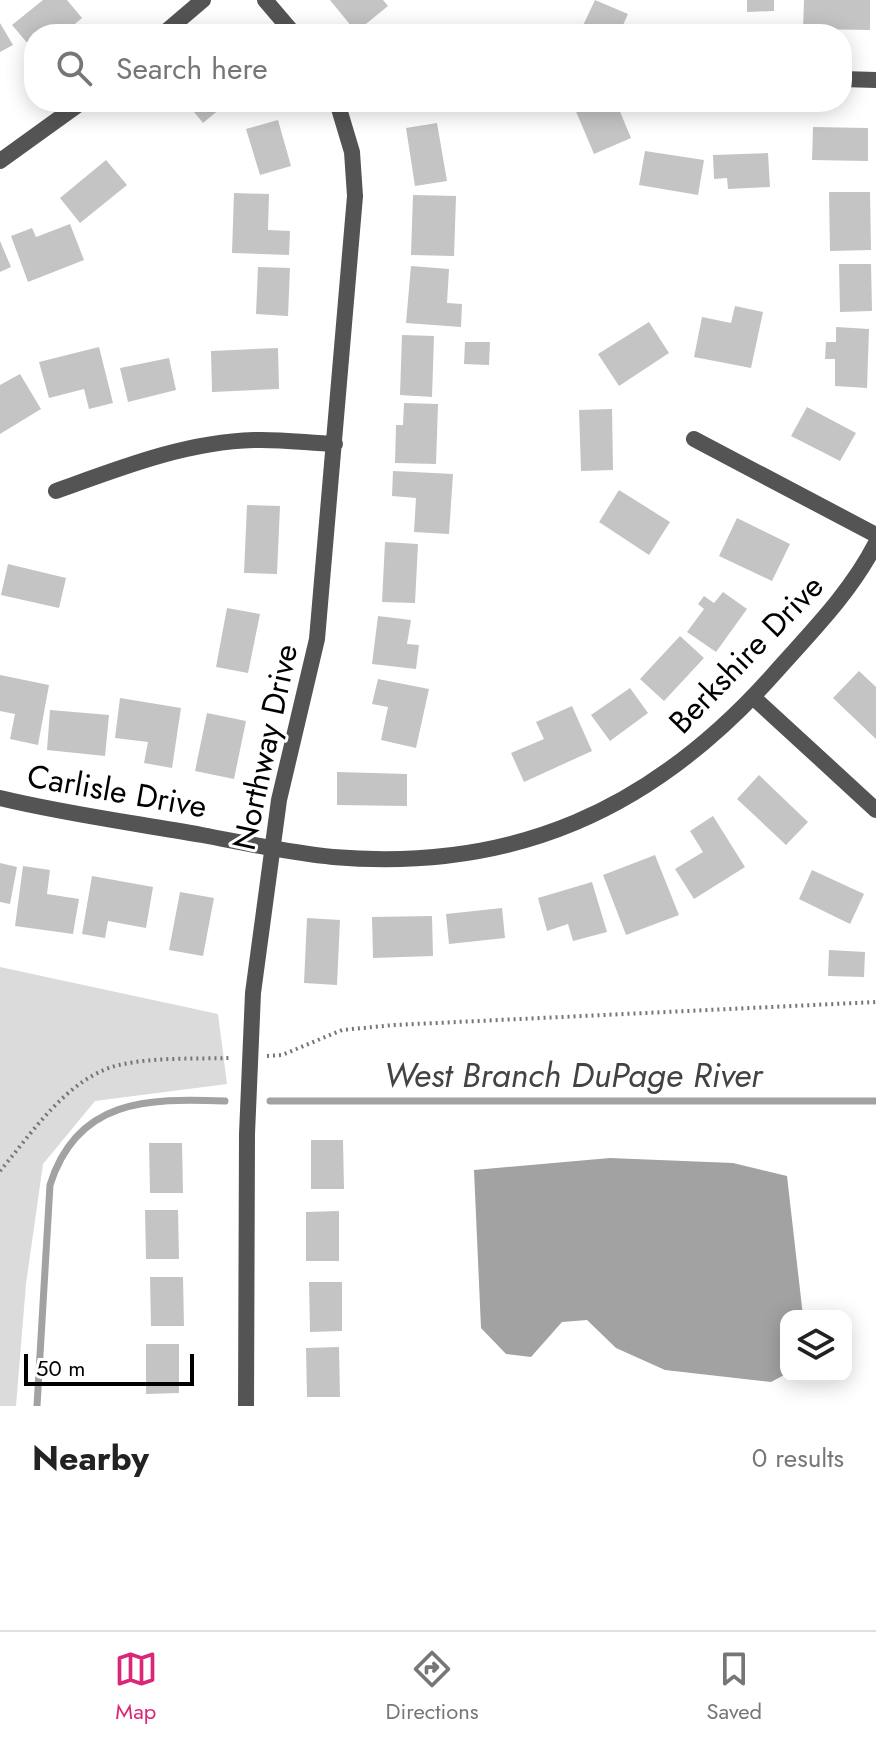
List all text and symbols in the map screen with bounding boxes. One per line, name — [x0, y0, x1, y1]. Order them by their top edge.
search box — [24, 24, 852, 112]
icon: search — [52, 46, 96, 90]
text: Search here — [116, 47, 268, 90]
street label: Berkshire Drive — [658, 564, 834, 744]
street label: Northway Drive — [221, 640, 309, 854]
street label: Carlisle Drive — [24, 753, 210, 829]
water label: West Branch DuPage River — [384, 1051, 764, 1100]
map controls — [780, 1310, 852, 1382]
button: layers — [780, 1310, 852, 1382]
scale bar — [24, 1350, 194, 1386]
text: 50 m — [36, 1352, 85, 1384]
text: Nearby — [32, 1434, 149, 1483]
text: 0 results — [752, 1439, 844, 1477]
tab: Map — [114, 1647, 158, 1727]
tab: Directions — [386, 1647, 479, 1727]
tab: Saved — [706, 1647, 762, 1727]

